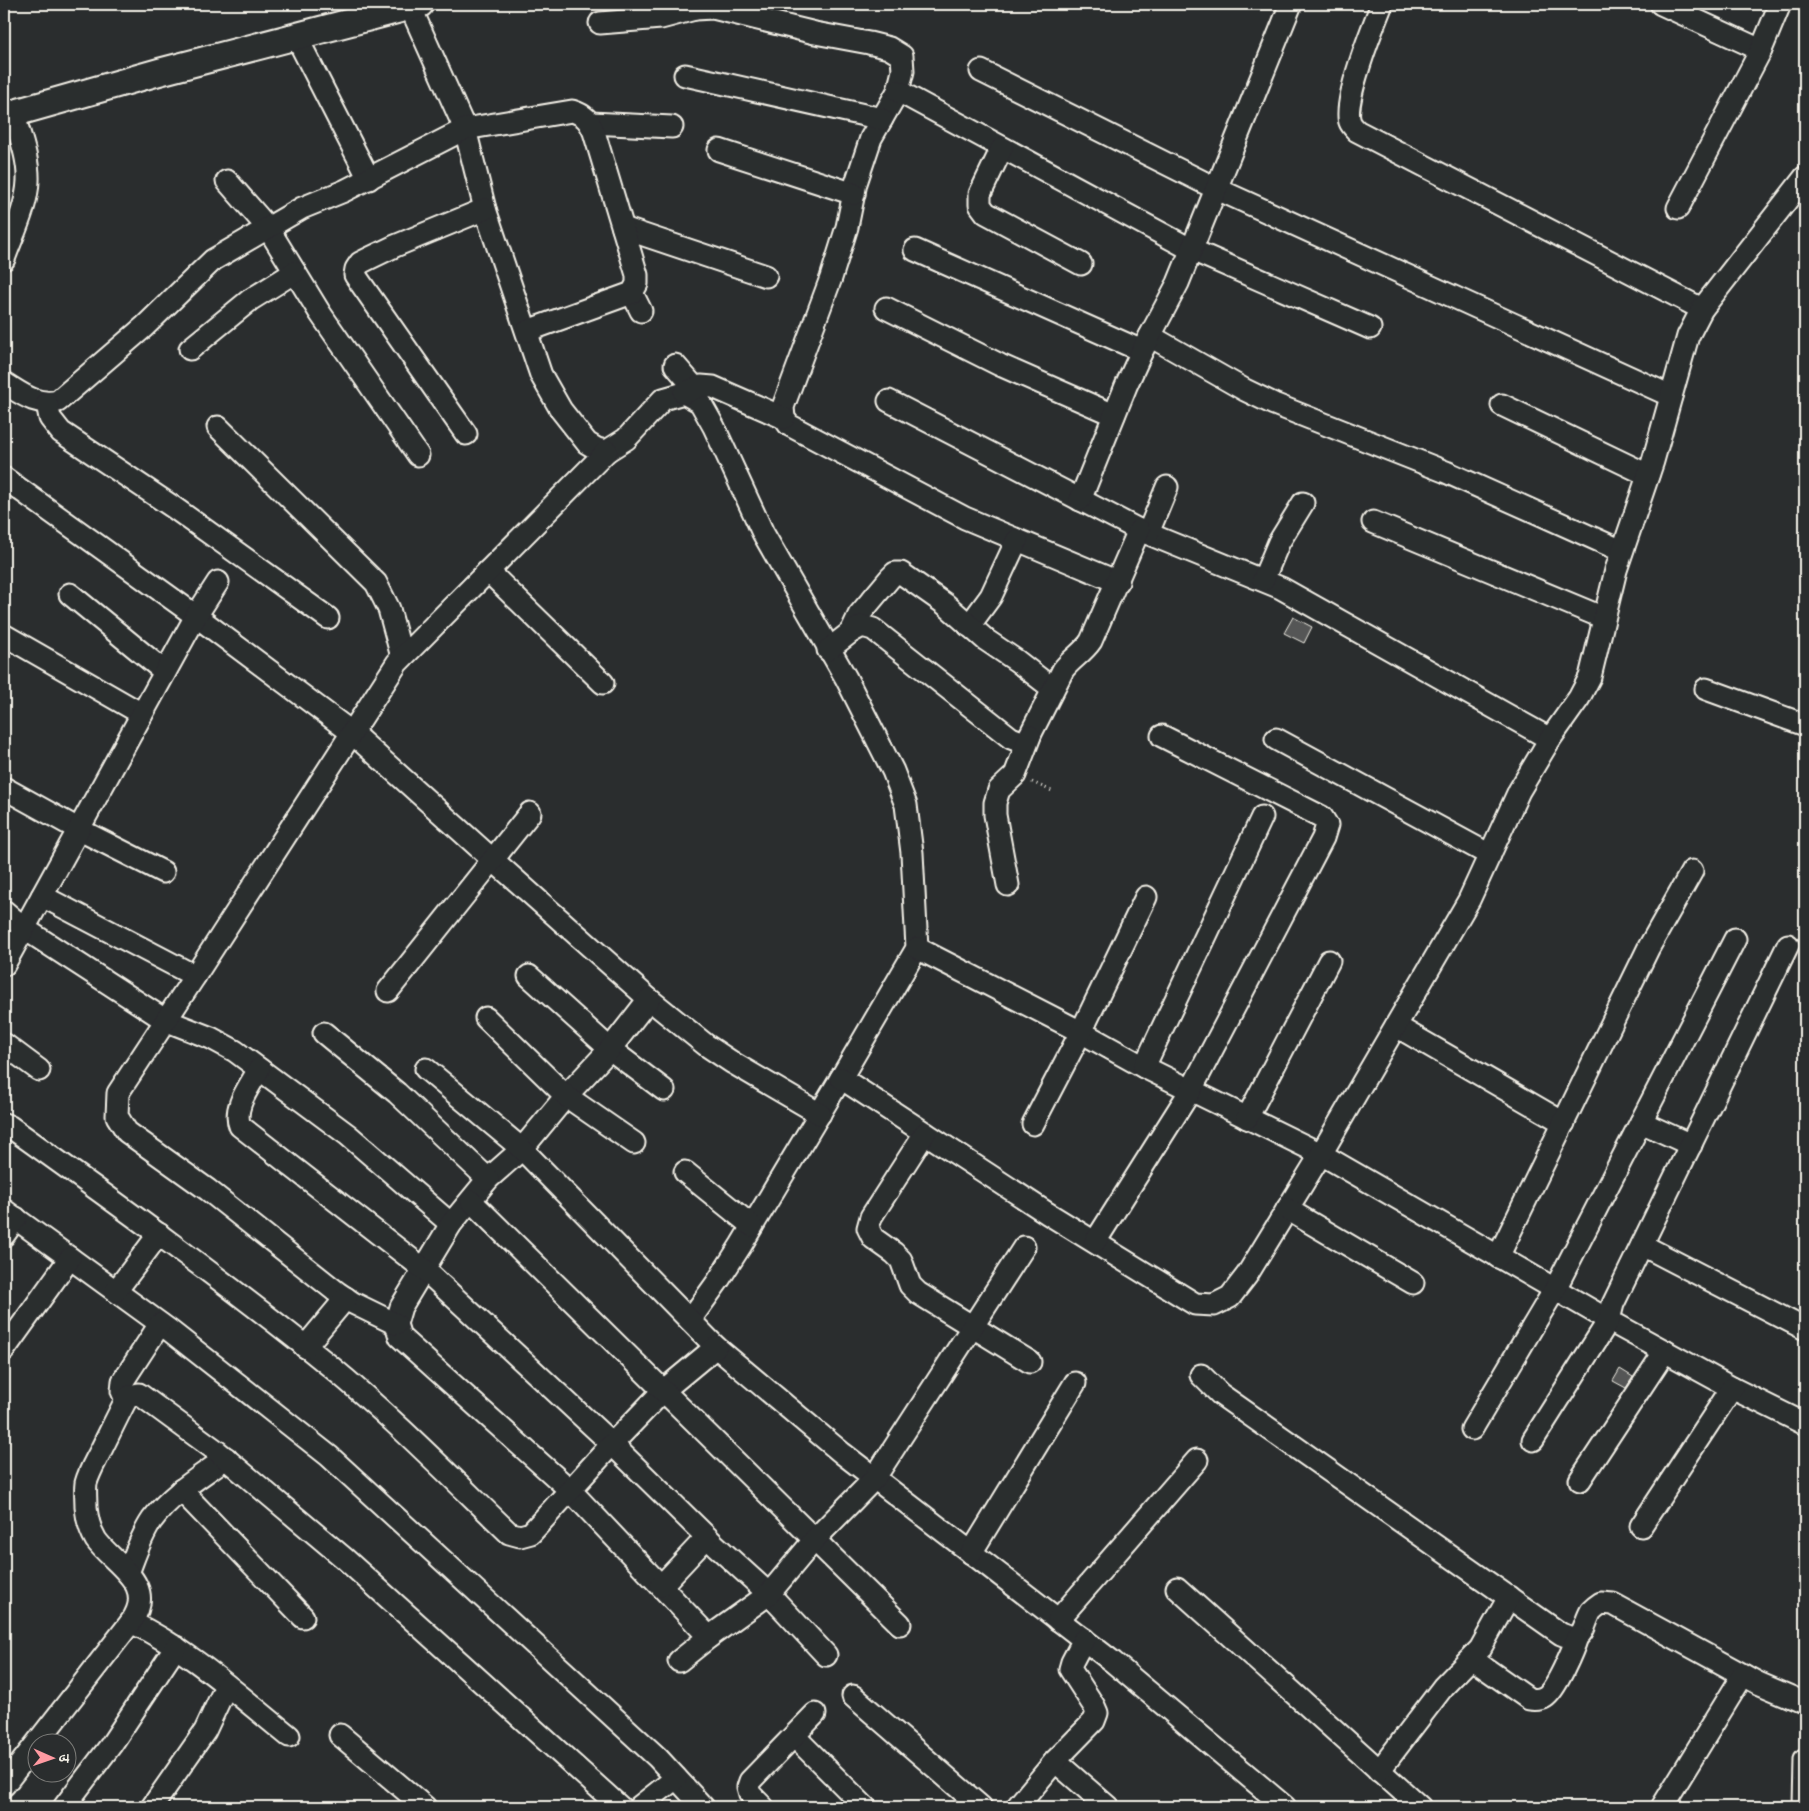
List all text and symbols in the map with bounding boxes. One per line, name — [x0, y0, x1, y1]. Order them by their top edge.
north arrow — [28, 1734, 78, 1784]
text: उ — [53, 1753, 73, 1764]

